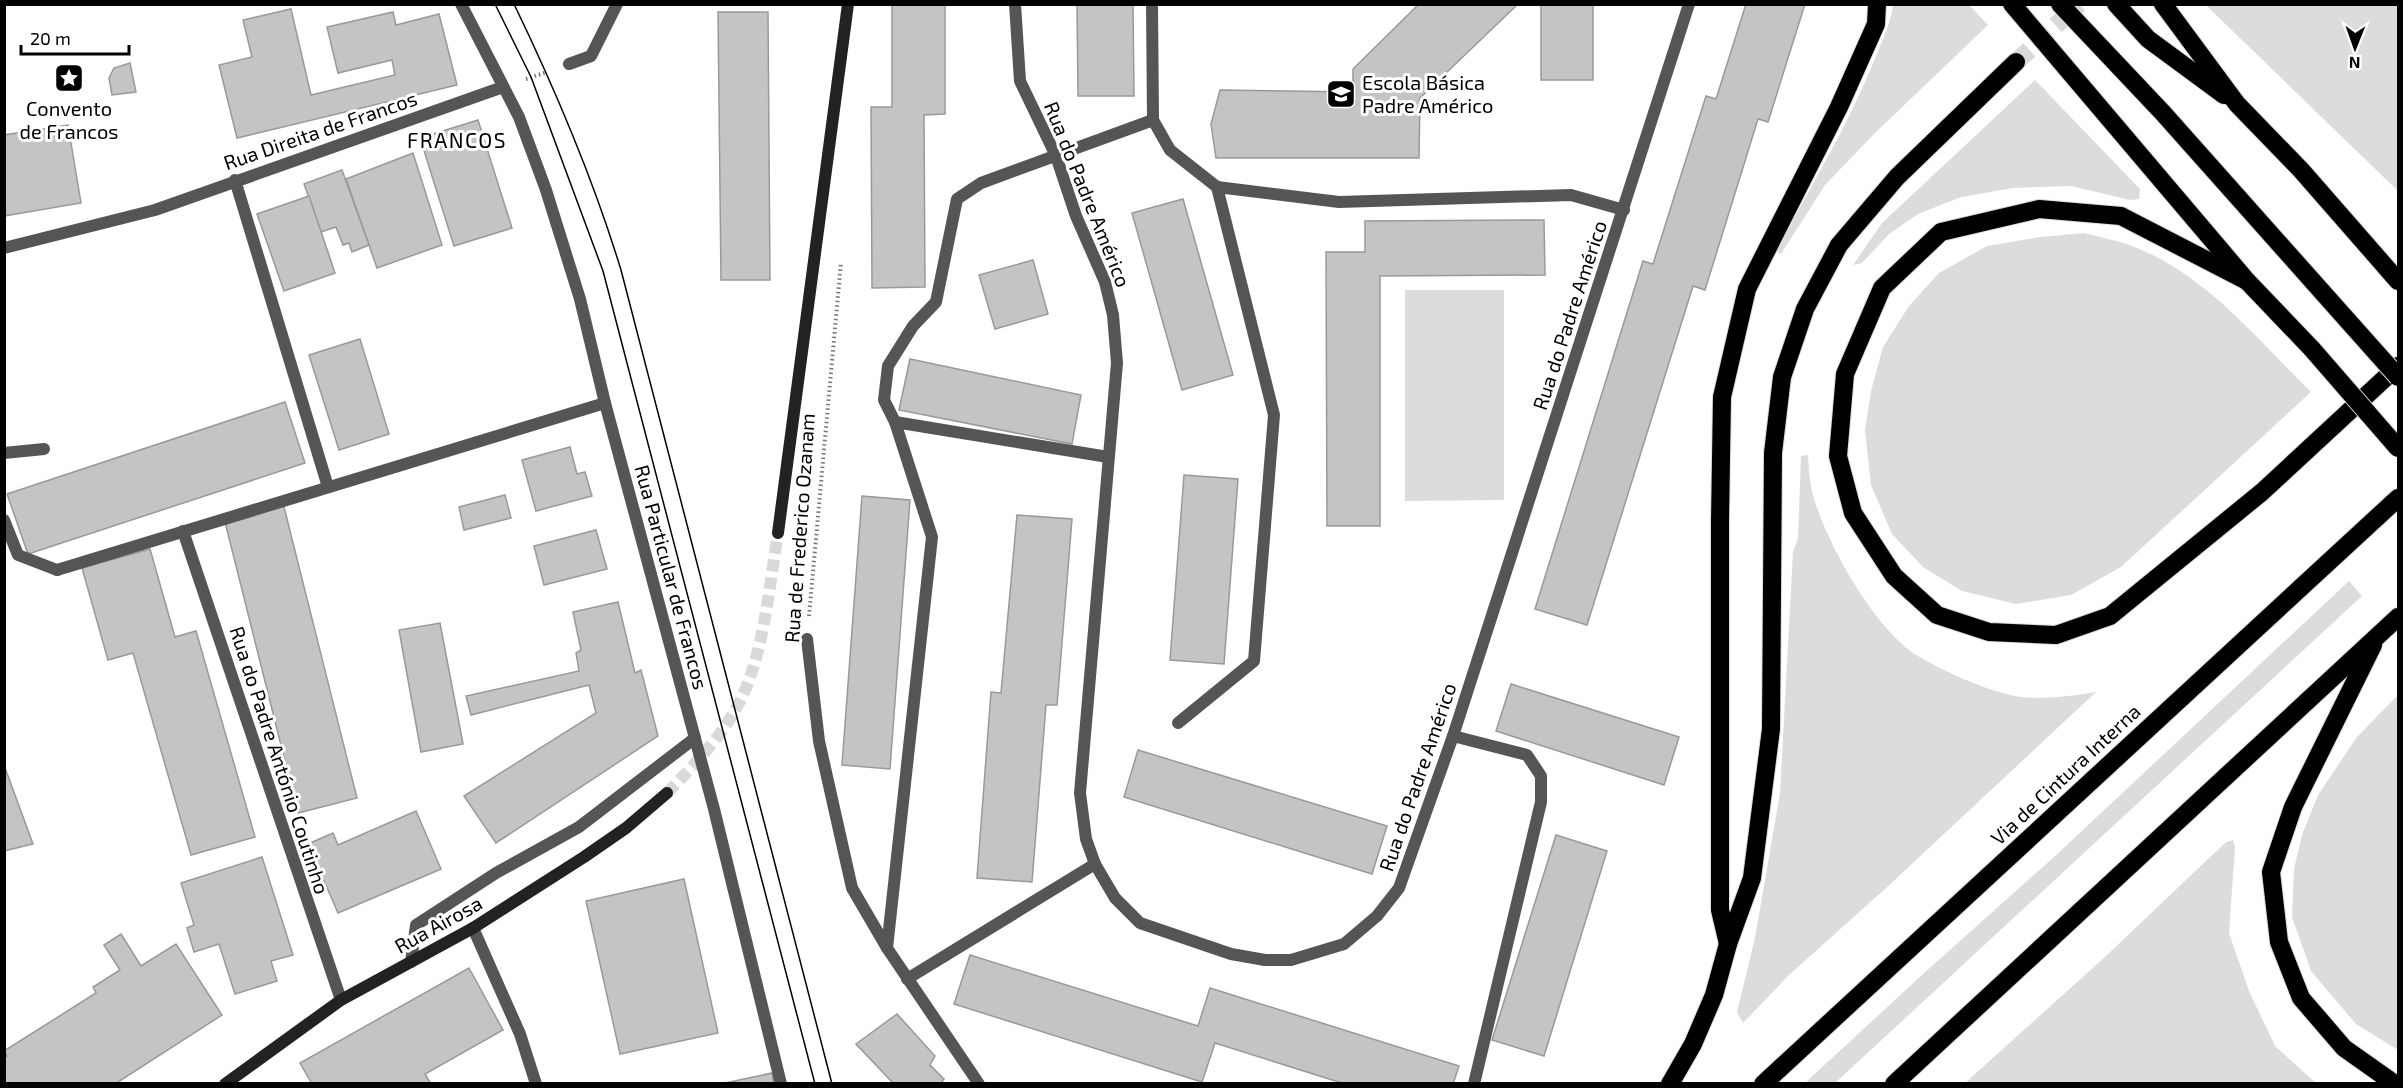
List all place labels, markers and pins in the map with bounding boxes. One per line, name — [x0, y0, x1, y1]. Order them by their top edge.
place icon: Convento de Francos — [53, 62, 85, 94]
place label: Escola Básica Padre Américo — [1362, 70, 1493, 117]
school or university icon: Escola Básica Padre Américo — [1325, 78, 1357, 110]
place label: Convento de Francos — [20, 96, 118, 143]

